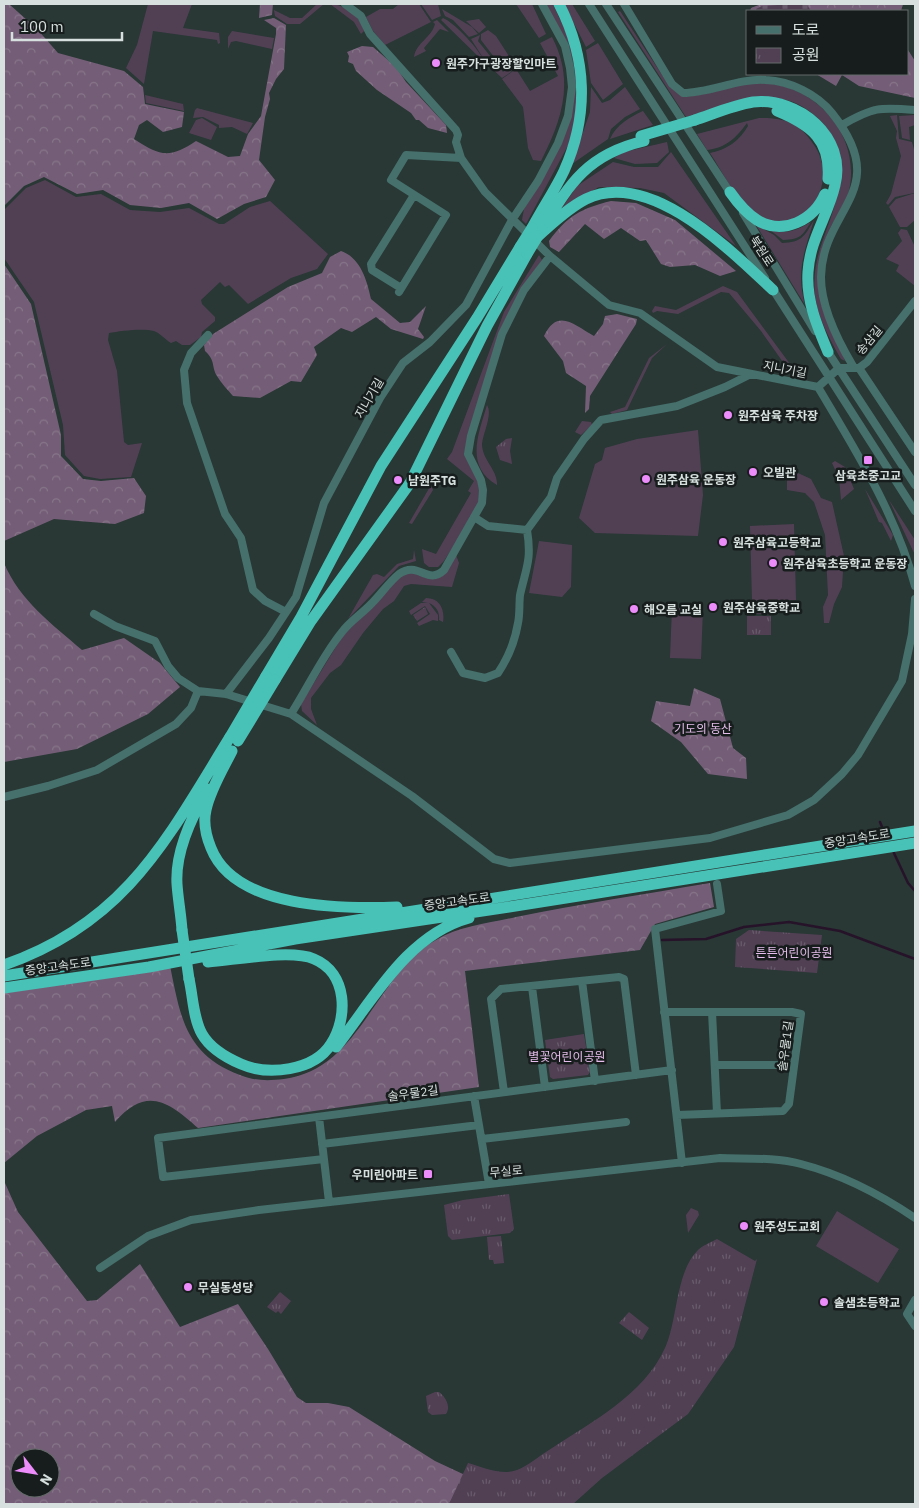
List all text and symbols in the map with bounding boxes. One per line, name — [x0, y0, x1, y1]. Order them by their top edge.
scale bar — [12, 10, 122, 42]
legend — [746, 10, 909, 75]
text: 100 m — [20, 17, 64, 36]
text: 도로 — [792, 20, 820, 39]
text: 공원 — [792, 45, 820, 64]
place label: 원주가구광장할인마트 — [446, 56, 556, 71]
marker: 원주가구광장할인마트 — [430, 57, 442, 69]
street label: 북원로 — [747, 233, 777, 269]
street label: 송삼길 — [853, 322, 885, 358]
street label: 지니기길 — [762, 357, 808, 381]
street label: 지니기길 — [351, 375, 387, 421]
place label: 원주삼육 주차장 — [738, 408, 818, 423]
marker: 원주삼육 주차장 — [722, 409, 734, 421]
marker: 삼육초중고교 — [862, 454, 874, 466]
place label: 오빌관 — [763, 465, 796, 480]
marker: 오빌관 — [747, 466, 759, 478]
place label: 삼육초중고교 — [835, 468, 901, 483]
place label: 원주삼육 운동장 — [656, 472, 736, 487]
place label: 남원주TG — [408, 473, 456, 488]
marker: 원주삼육 운동장 — [640, 473, 652, 485]
marker: 남원주TG — [392, 474, 404, 486]
place label: 원주삼육고등학교 — [733, 535, 821, 550]
marker: 원주삼육고등학교 — [717, 536, 729, 548]
place label: 원주삼육초등학교 운동장 — [783, 556, 907, 571]
marker: 원주삼육초등학교 운동장 — [767, 557, 779, 569]
place label: 원주삼육중학교 — [723, 600, 800, 615]
marker: 원주삼육중학교 — [707, 601, 719, 613]
place label: 해오름 교실 — [644, 602, 702, 617]
marker: 해오름 교실 — [628, 603, 640, 615]
park label: 기도의 동산 — [674, 721, 732, 736]
street label: 중앙고속도로 — [823, 825, 891, 851]
street label: 중앙고속도로 — [423, 889, 491, 913]
park label: 튼튼어린이공원 — [755, 945, 833, 960]
street label: 중앙고속도로 — [24, 954, 92, 978]
street label: 솔우물1길 — [774, 1020, 796, 1072]
park label: 별꽃어린이공원 — [528, 1049, 606, 1064]
street label: 솔우물2길 — [387, 1082, 439, 1104]
street label: 무실로 — [489, 1162, 523, 1180]
place label: 우미린아파트 — [352, 1167, 418, 1182]
marker: 우미린아파트 — [422, 1168, 434, 1180]
place label: 원주성도교회 — [754, 1219, 820, 1234]
marker: 원주성도교회 — [738, 1220, 750, 1232]
place label: 무실동성당 — [198, 1280, 253, 1295]
marker: 무실동성당 — [182, 1281, 194, 1293]
place label: 솔샘초등학교 — [834, 1295, 900, 1310]
marker: 솔샘초등학교 — [818, 1296, 830, 1308]
north arrow — [10, 1448, 60, 1498]
text: N — [36, 1471, 56, 1489]

